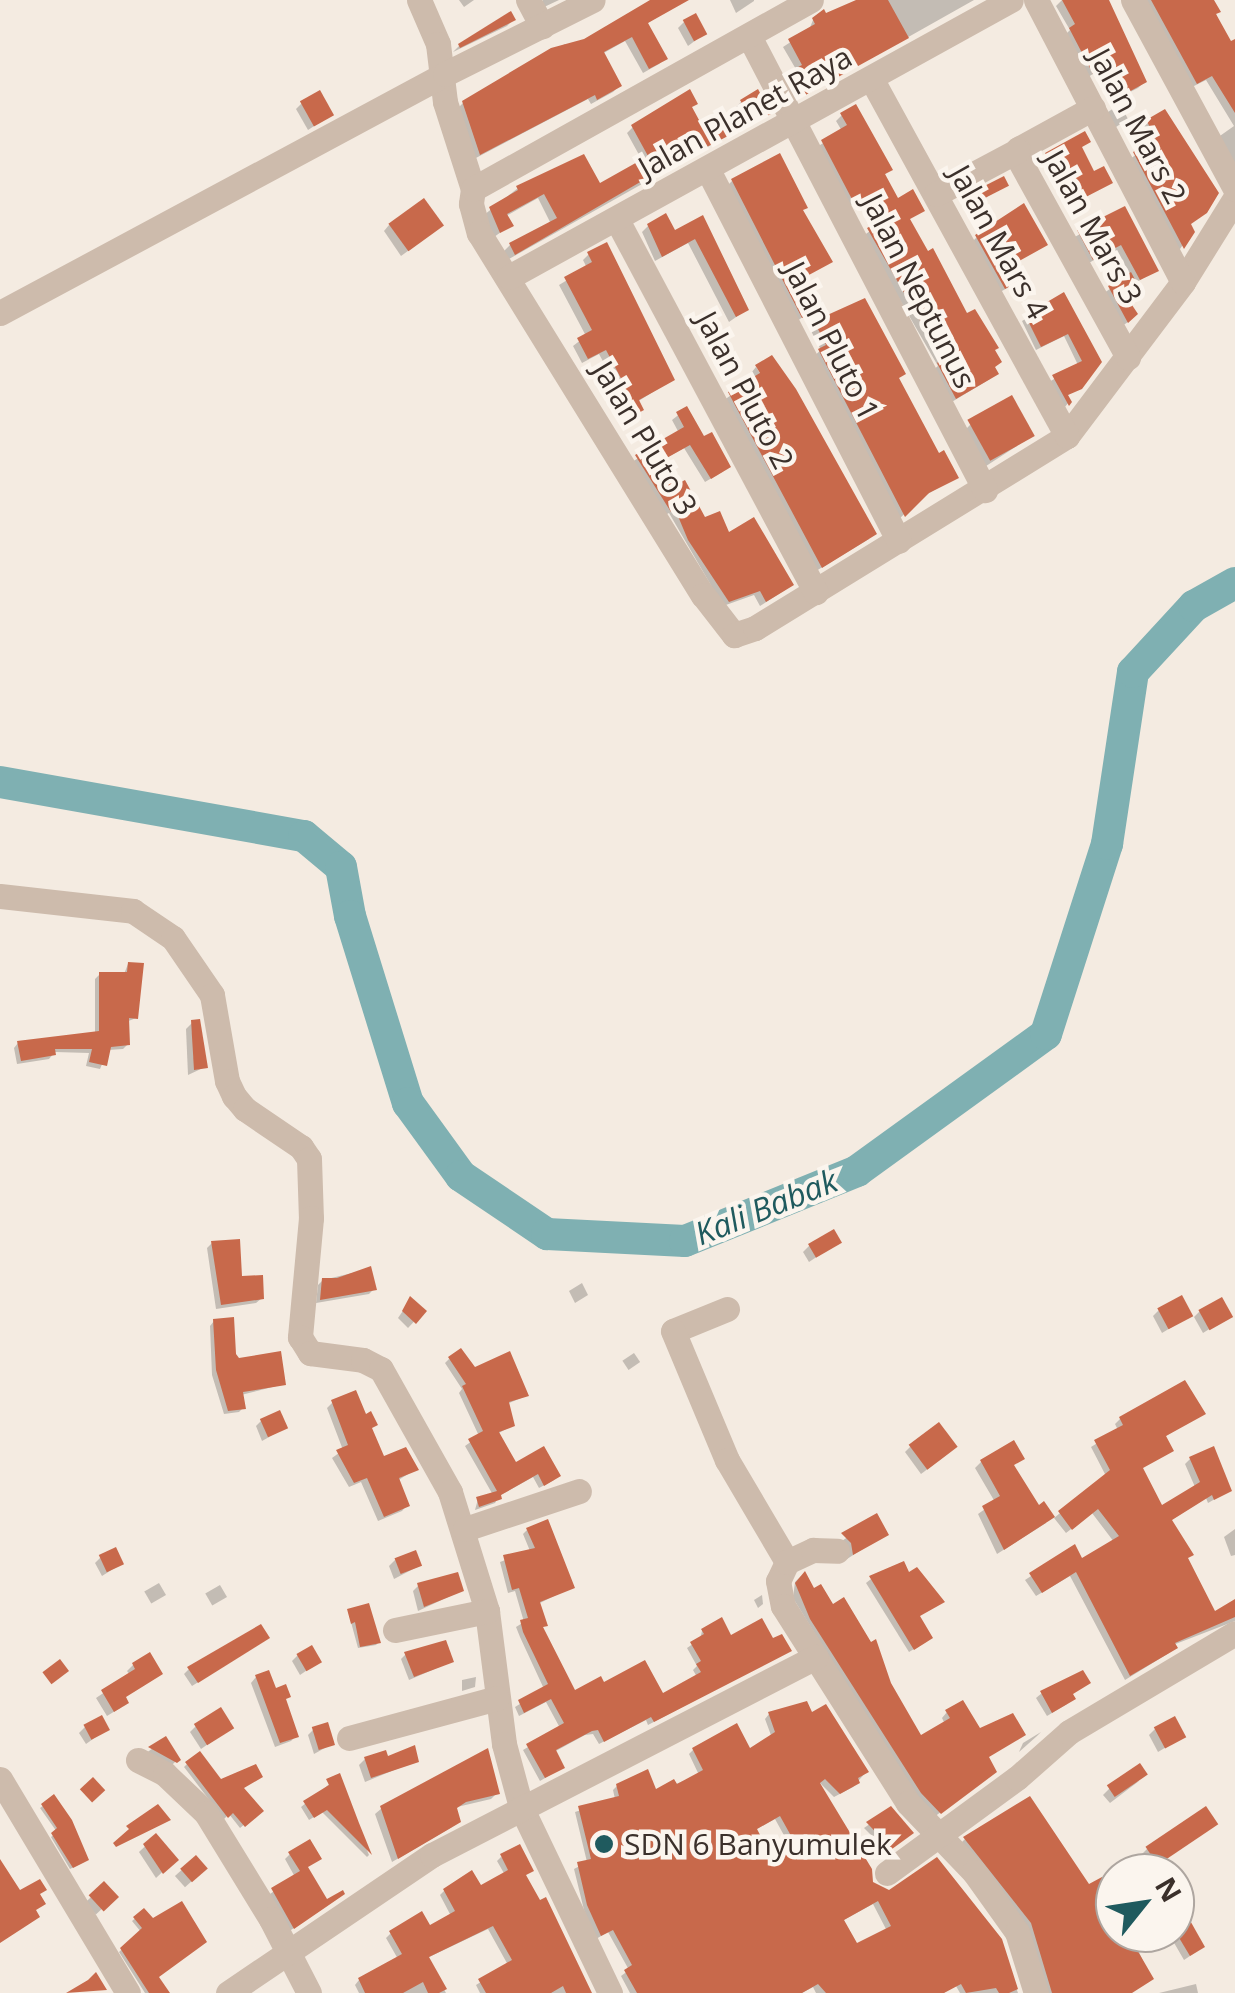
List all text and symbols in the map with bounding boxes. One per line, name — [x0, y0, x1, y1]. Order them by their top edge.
street label: Jalan Planet Raya — [632, 39, 858, 185]
street label: Jalan Mars 2 — [1082, 42, 1194, 210]
street label: Jalan Mars 3 — [1036, 144, 1150, 310]
street label: Jalan Mars 4 — [942, 159, 1056, 325]
street label: Jalan Neptunus — [855, 188, 983, 394]
street label: Jalan Pluto 1 — [777, 256, 887, 426]
street label: Jalan Pluto 2 — [689, 305, 801, 475]
street label: Jalan Pluto 3 — [585, 355, 705, 521]
water label: Kali Babak — [689, 1161, 843, 1253]
place label: SDN 6 Banyumulek — [624, 1826, 892, 1862]
marker: SDN 6 Banyumulek — [593, 1833, 615, 1855]
north arrow — [1095, 1853, 1195, 1953]
text: N — [1147, 1870, 1191, 1908]

